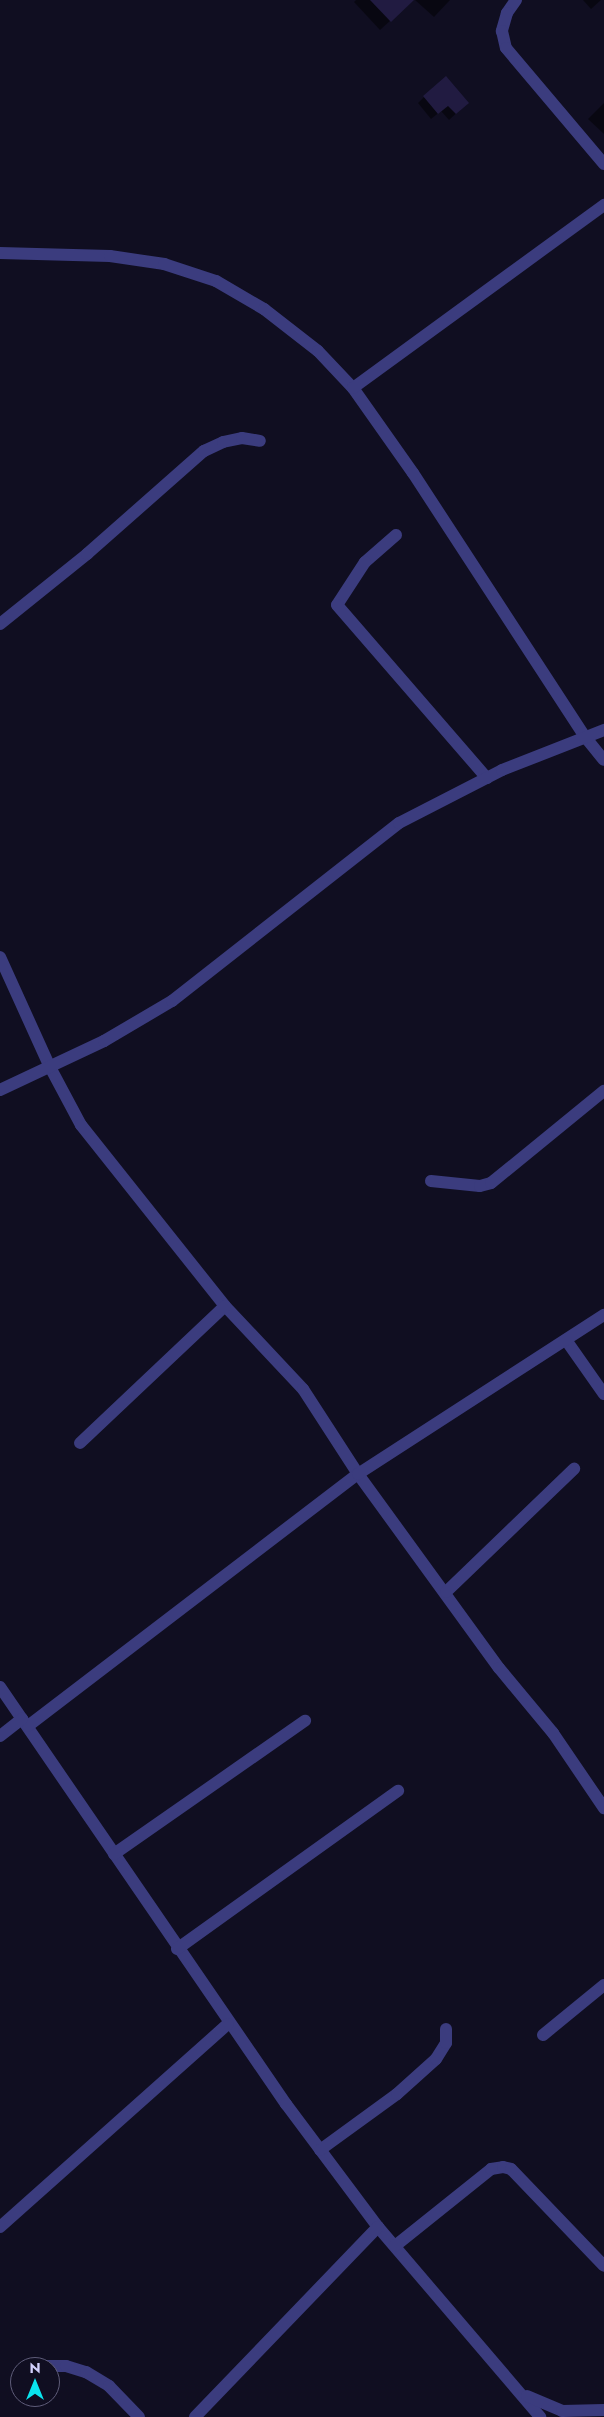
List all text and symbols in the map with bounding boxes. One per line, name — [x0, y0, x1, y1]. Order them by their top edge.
north arrow — [10, 2357, 60, 2407]
text: N — [29, 2358, 41, 2378]

